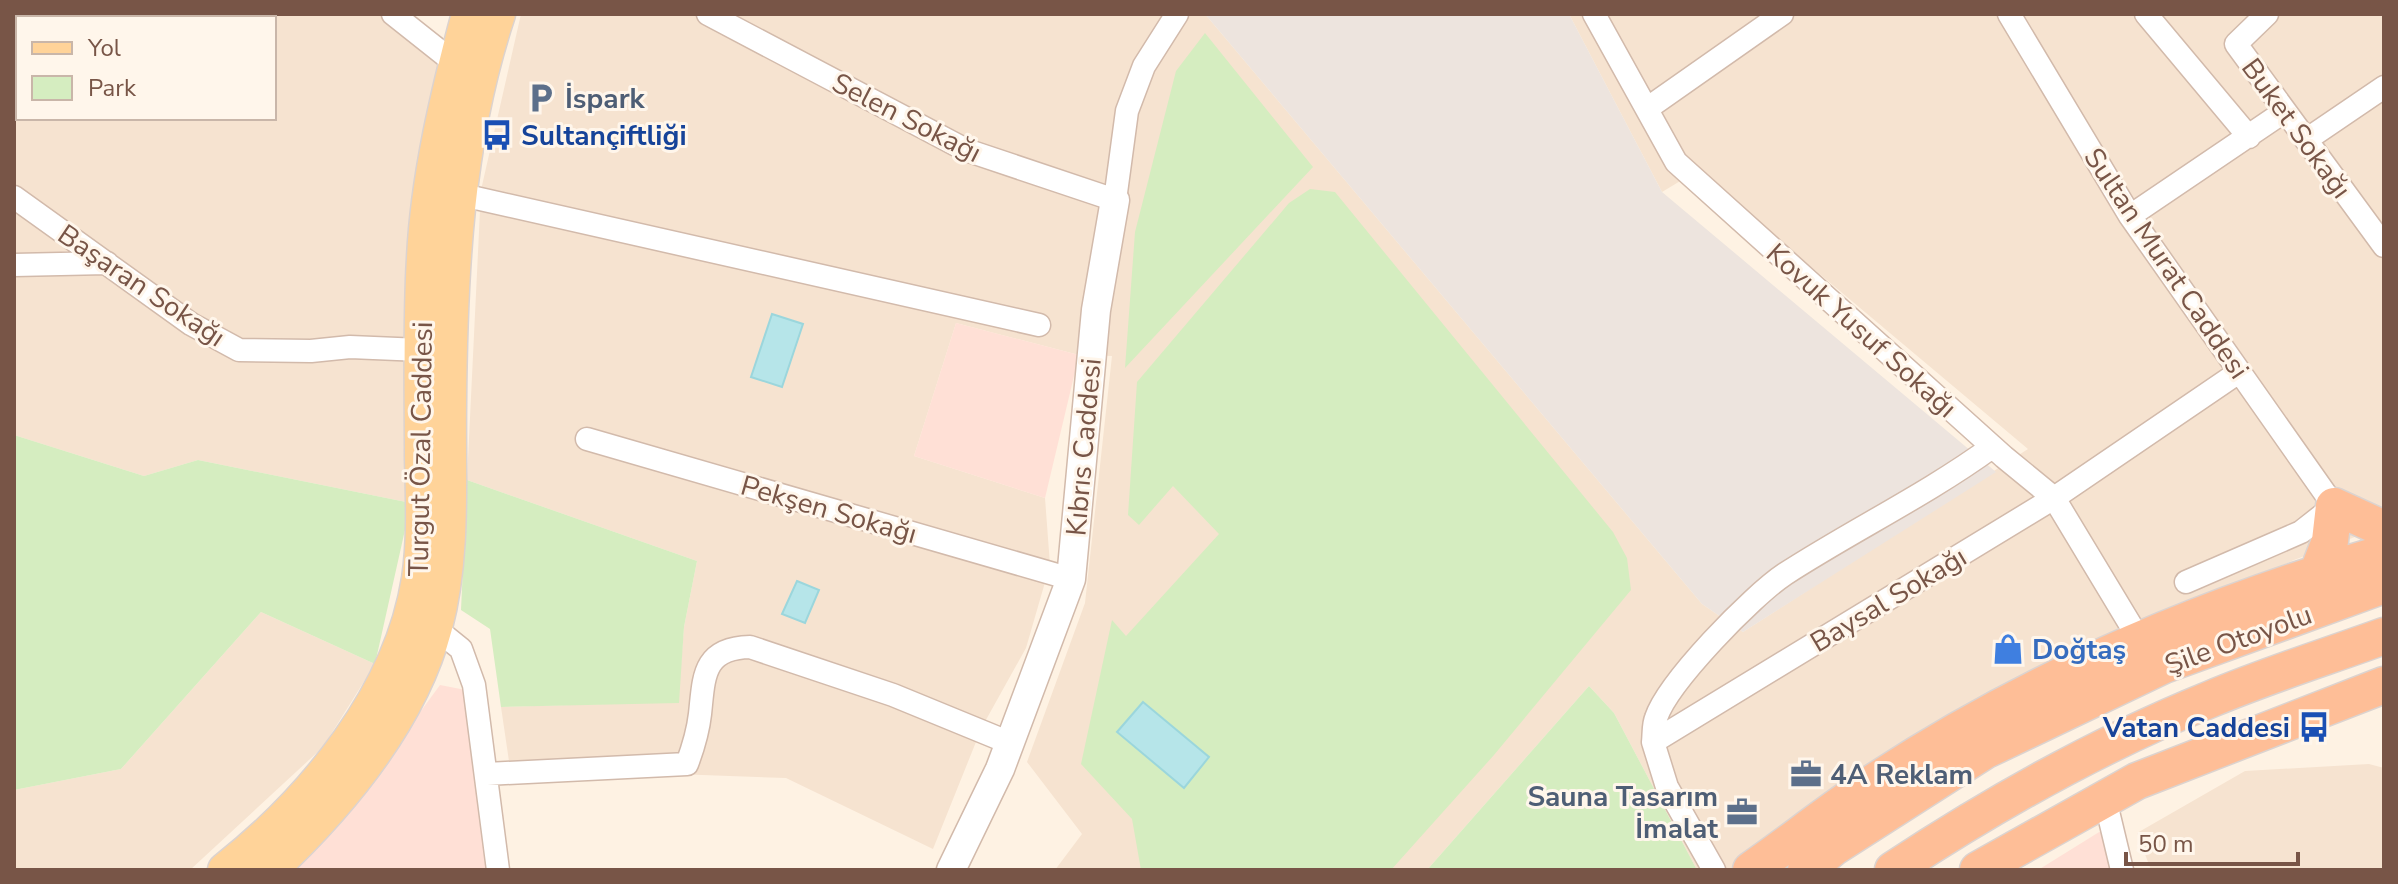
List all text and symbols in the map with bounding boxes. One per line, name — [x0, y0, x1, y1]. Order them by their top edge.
legend — [16, 16, 276, 120]
text: Yol — [87, 32, 121, 64]
street label: Buket Sokağı — [2232, 51, 2360, 206]
street label: Selen Sokağı — [825, 64, 988, 172]
text: Park — [88, 72, 137, 104]
place label: İspark — [565, 80, 646, 118]
parking icon: İspark — [524, 81, 558, 115]
place label: Sultançiftliği — [521, 117, 687, 155]
bus stop icon: Sultançiftliği — [480, 118, 514, 152]
street label: Sultan Murat Caddesi — [2075, 141, 2258, 386]
street label: Başaran Sokağı — [50, 216, 233, 356]
street label: Kovuk Yusuf Sokağı — [1758, 235, 1965, 427]
street label: Turgut Özal Caddesi — [400, 321, 442, 577]
street label: Kıbrıs Caddesi — [1057, 357, 1111, 538]
street label: Pekşen Sokağı — [736, 467, 921, 553]
street label: Baysal Sokağı — [1803, 538, 1974, 661]
street label: Şile Otoyolu — [2159, 596, 2317, 684]
place label: Doğtaş — [2032, 631, 2126, 669]
shop icon: Doğtaş — [1991, 632, 2025, 666]
place label: Vatan Caddesi — [2102, 709, 2290, 747]
bus stop icon: Vatan Caddesi — [2297, 710, 2331, 744]
place label: 4A Reklam — [1830, 756, 1973, 794]
office icon: 4A Reklam — [1789, 757, 1823, 791]
place label: Sauna Tasarım İmalat — [1527, 778, 1718, 848]
office icon: Sauna Tasarım İmalat — [1725, 795, 1759, 829]
scale bar — [2126, 816, 2298, 866]
text: 50 m — [2138, 828, 2194, 860]

